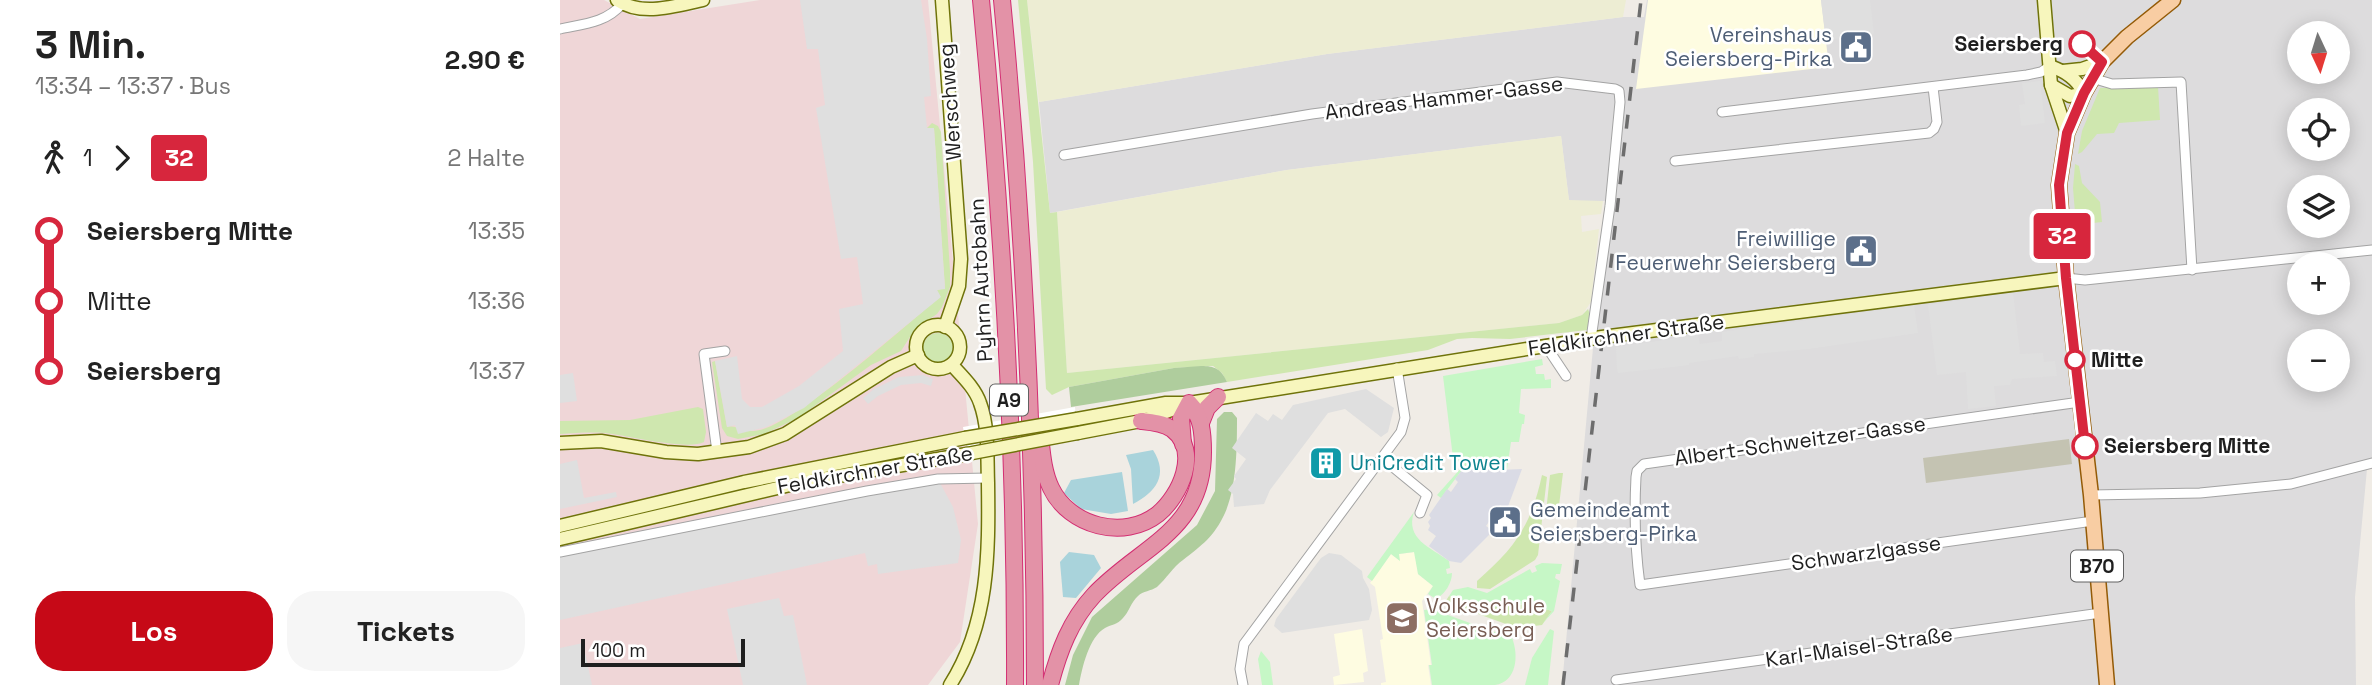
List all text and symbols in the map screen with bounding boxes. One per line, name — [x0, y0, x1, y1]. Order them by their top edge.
text: 3 Min. — [35, 21, 146, 69]
place label: Vereinshaus Seiersberg-Pirka — [1665, 21, 1832, 72]
north arrow — [2287, 21, 2350, 84]
map controls — [2287, 21, 2350, 392]
public building icon: Vereinshaus Seiersberg-Pirka — [1837, 28, 1875, 66]
place label: Seiersberg — [1955, 30, 2063, 57]
marker: Seiersberg — [2069, 31, 2095, 57]
text: 2.90 € — [445, 43, 525, 77]
street label: Werschweg — [932, 43, 967, 161]
street label: Andreas Hammer-Gasse — [1323, 69, 1565, 126]
text: 13:34 – 13:37 · Bus — [35, 71, 231, 101]
button: locate — [2287, 98, 2350, 161]
icon: walk — [35, 139, 73, 177]
icon: forward — [103, 139, 141, 177]
text: 32 — [165, 142, 193, 173]
text: 1 — [83, 143, 93, 173]
text: 2 Halte — [447, 143, 525, 173]
button: layers — [2287, 175, 2350, 238]
street label: Pyhrn Autobahn — [963, 197, 998, 363]
line badge: 32 — [2030, 213, 2094, 259]
text: Seiersberg Mitte — [87, 214, 293, 248]
text: 13:35 — [468, 216, 525, 246]
text: 32 — [2048, 220, 2076, 251]
place label: Freiwillige Feuerwehr Seiersberg — [1615, 225, 1836, 276]
public building icon: Freiwillige Feuerwehr Seiersberg — [1842, 232, 1880, 270]
button: + — [2287, 252, 2350, 315]
text: Mitte — [87, 284, 152, 318]
text: 13:36 — [468, 286, 525, 316]
street label: Feldkirchner Straße — [1526, 307, 1726, 362]
button: − — [2287, 329, 2350, 392]
place label: Mitte — [2091, 346, 2144, 373]
marker: Mitte — [2065, 350, 2085, 370]
text: Seiersberg — [87, 354, 221, 388]
text: 13:37 — [469, 356, 525, 386]
road number: A9 — [990, 384, 1028, 416]
street label: Albert-Schweitzer-Gasse — [1672, 409, 1927, 472]
place label: Seiersberg Mitte — [2104, 432, 2270, 459]
marker: Seiersberg Mitte — [2072, 433, 2098, 459]
street label: Feldkirchner Straße — [775, 439, 975, 500]
building icon: UniCredit Tower — [1307, 444, 1345, 482]
place label: UniCredit Tower — [1350, 449, 1509, 476]
place label: Gemeindeamt Seiersberg-Pirka — [1530, 496, 1697, 547]
public building icon: Gemeindeamt Seiersberg-Pirka — [1486, 503, 1524, 541]
street label: Schwarzlgasse — [1789, 529, 1943, 576]
road number: B70 — [2071, 551, 2123, 582]
button: Los — [35, 591, 273, 671]
button: Tickets — [287, 591, 525, 671]
place label: Volksschule Seiersberg — [1426, 592, 1545, 643]
school or university icon: Volksschule Seiersberg — [1383, 599, 1421, 637]
street label: Karl-Maisel-Straße — [1764, 620, 1954, 673]
scale bar — [581, 636, 746, 668]
text: 100 m — [592, 638, 646, 663]

